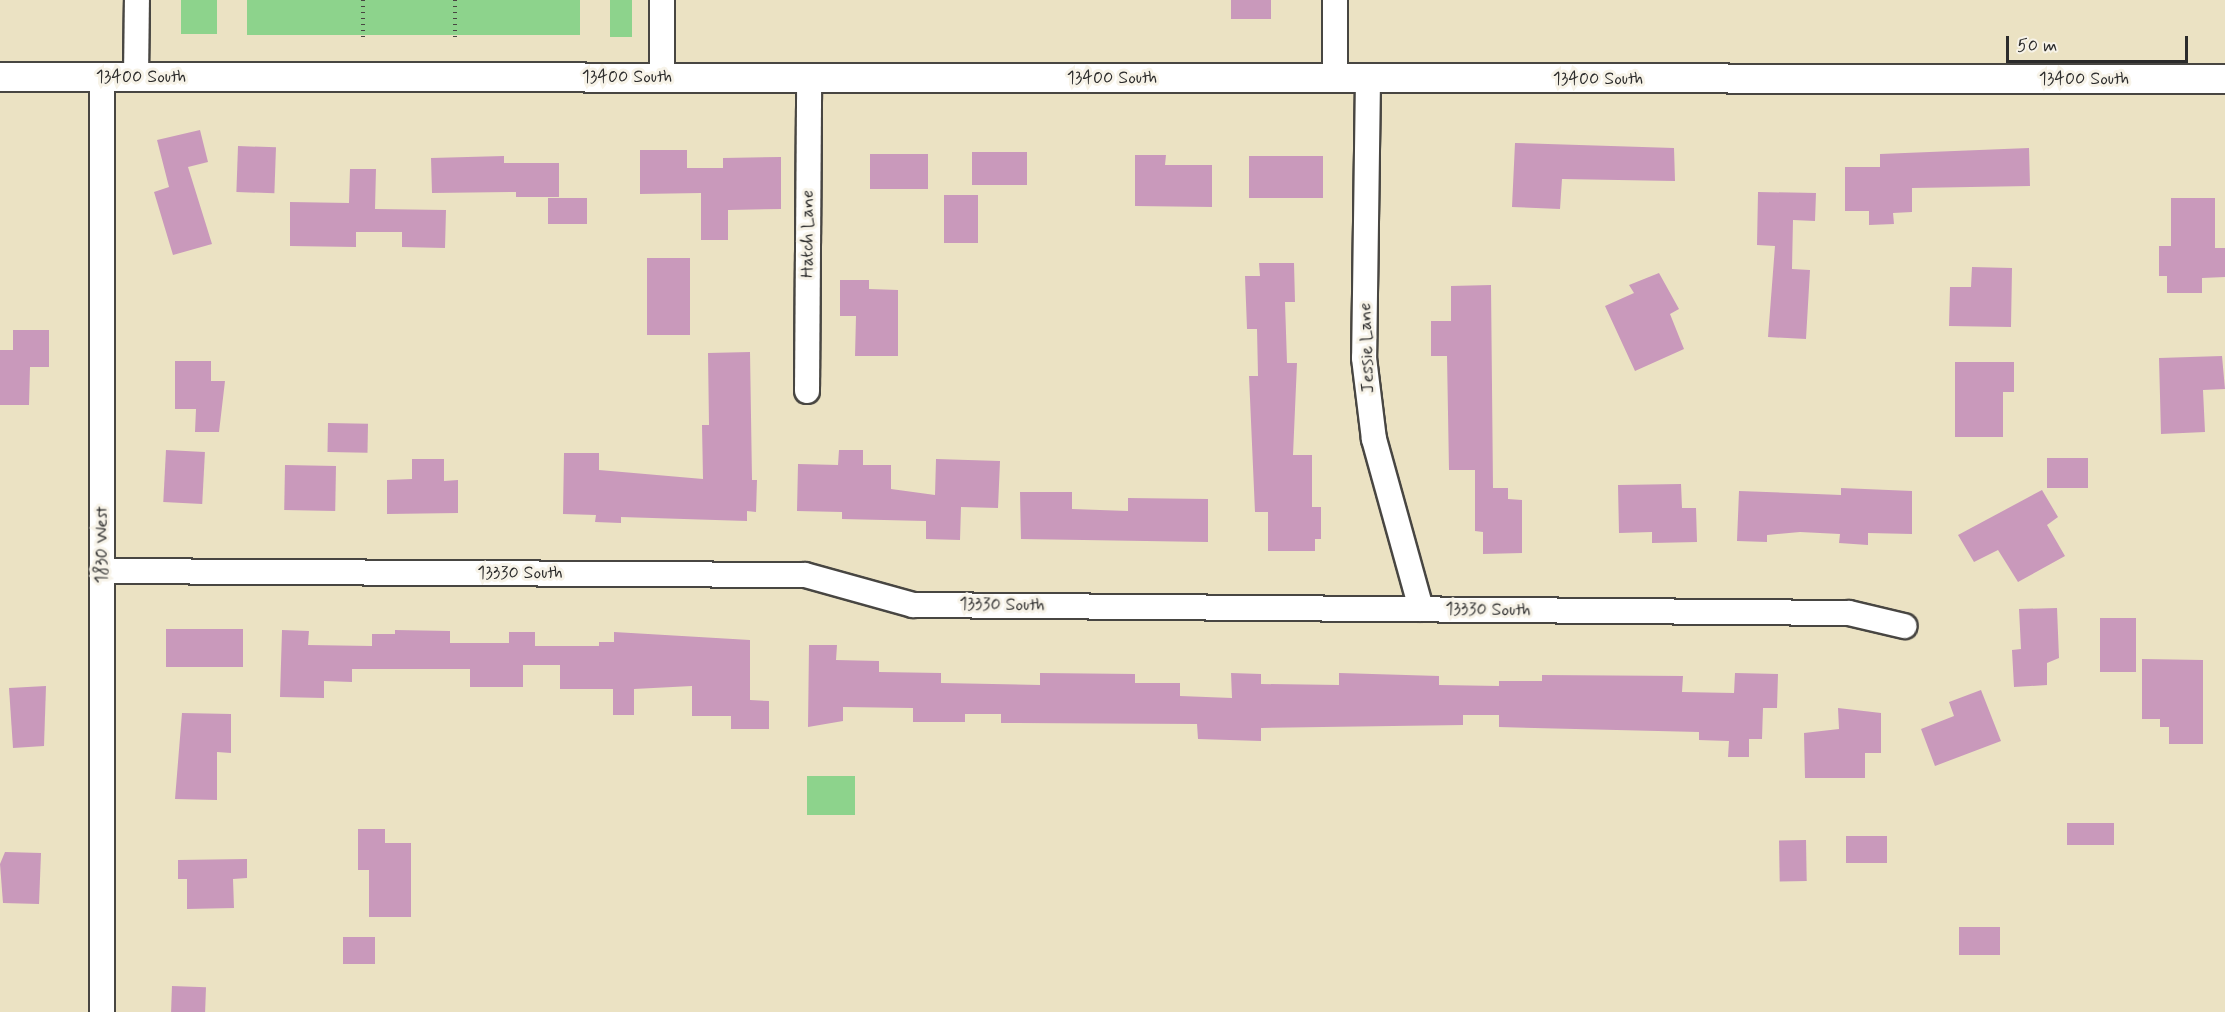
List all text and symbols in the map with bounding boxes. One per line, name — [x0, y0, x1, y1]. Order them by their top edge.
scale bar — [2009, 24, 2190, 62]
text: 50 m — [2017, 34, 2057, 58]
street label: 13400 South — [96, 66, 186, 88]
street label: 13400 South — [582, 66, 672, 88]
street label: 13400 South — [1067, 67, 1157, 89]
street label: 13400 South — [1553, 68, 1643, 90]
street label: 13400 South — [2039, 68, 2129, 90]
street label: Hatch Lane — [797, 190, 819, 278]
street label: Jessie Lane — [1355, 302, 1379, 394]
street label: 1830 West — [91, 506, 113, 584]
street label: 13330 South — [477, 562, 563, 584]
street label: 13330 South — [959, 593, 1045, 617]
street label: 13330 South — [1445, 598, 1531, 622]

